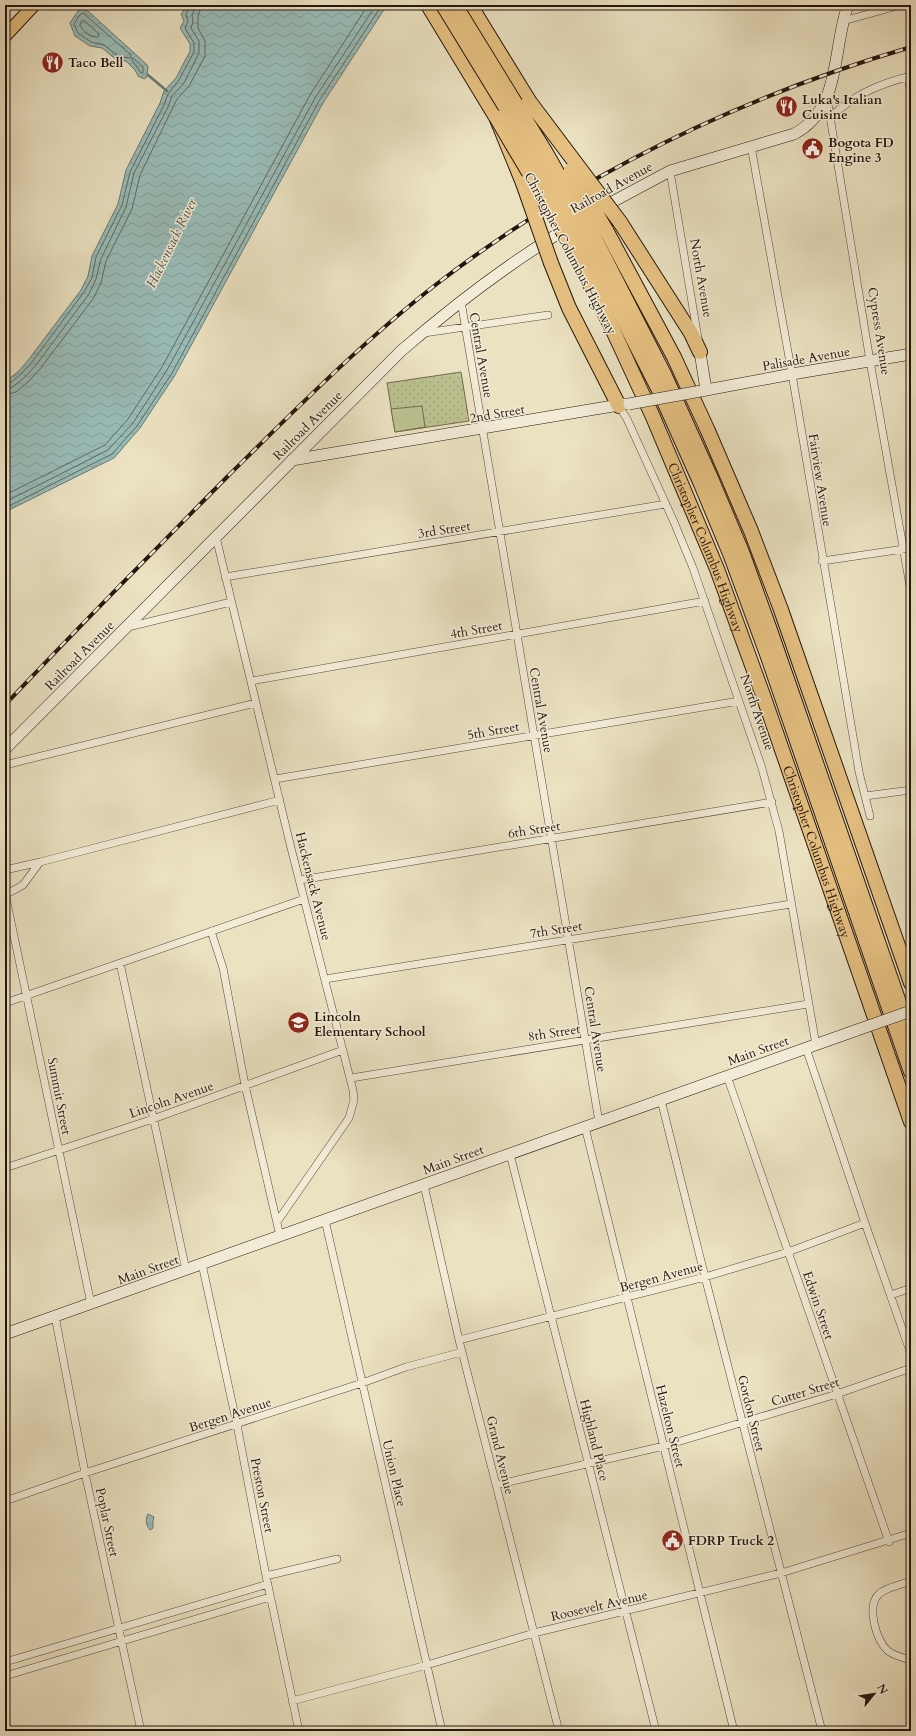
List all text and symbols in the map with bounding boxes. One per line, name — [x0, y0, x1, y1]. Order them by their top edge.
restaurant icon: Taco Bell — [39, 49, 65, 75]
place label: Taco Bell — [68, 54, 124, 72]
place label: Luka's Italian Cuisine — [802, 91, 883, 124]
restaurant icon: Luka's Italian Cuisine — [774, 93, 800, 119]
place label: Bogota FD Engine 3 — [828, 134, 894, 167]
public building icon: Bogota FD Engine 3 — [800, 136, 826, 162]
street label: Railroad Avenue — [567, 158, 656, 218]
street label: Christopher Columbus Highway — [520, 169, 621, 338]
water label: Hackensack River — [142, 195, 202, 291]
street label: North Avenue — [685, 237, 717, 319]
street label: Cypress Avenue — [863, 286, 895, 376]
street label: Central Avenue — [465, 311, 497, 399]
street label: Palisade Avenue — [761, 342, 852, 376]
street label: Railroad Avenue — [269, 387, 347, 464]
street label: 2nd Street — [468, 400, 526, 428]
street label: Fairview Avenue — [804, 433, 836, 528]
street label: Christopher Columbus Highway — [663, 460, 747, 635]
street label: 3rd Street — [417, 517, 472, 543]
street label: Railroad Avenue — [41, 617, 119, 694]
street label: 4th Street — [449, 617, 504, 643]
street label: Central Avenue — [525, 666, 557, 754]
street label: North Avenue — [736, 672, 779, 753]
street label: 5th Street — [466, 718, 521, 744]
street label: Christopher Columbus Highway — [778, 763, 855, 941]
street label: 6th Street — [507, 817, 562, 843]
street label: Hackensack Avenue — [291, 830, 335, 942]
street label: 7th Street — [529, 917, 584, 943]
street label: Central Avenue — [579, 985, 611, 1073]
place label: Lincoln Elementary School — [314, 1008, 426, 1041]
school or university icon: Lincoln Elementary School — [286, 1010, 312, 1036]
street label: 8th Street — [527, 1020, 582, 1046]
street label: Main Street — [725, 1032, 791, 1070]
street label: Summit Street — [43, 1056, 75, 1136]
street label: Lincoln Avenue — [127, 1077, 216, 1123]
street label: Main Street — [420, 1141, 486, 1179]
street label: Main Street — [115, 1251, 181, 1289]
street label: Bergen Avenue — [618, 1257, 705, 1297]
street label: Edwin Street — [798, 1269, 838, 1342]
street label: Gordon Street — [733, 1373, 769, 1453]
street label: Cutter Street — [769, 1373, 842, 1411]
street label: Hazelton Street — [651, 1383, 689, 1470]
street label: Bergen Avenue — [187, 1393, 274, 1437]
street label: Highland Place — [575, 1397, 613, 1483]
street label: Grand Avenue — [482, 1414, 519, 1497]
street label: Union Place — [378, 1438, 410, 1508]
street label: Preston Street — [246, 1456, 278, 1534]
street label: Poplar Street — [91, 1486, 123, 1558]
public building icon: FDRP Truck 2 — [659, 1527, 685, 1553]
place label: FDRP Truck 2 — [688, 1532, 774, 1550]
street label: Roosevelt Avenue — [549, 1586, 649, 1626]
north arrow — [854, 1674, 894, 1714]
text: N — [873, 1681, 891, 1698]

